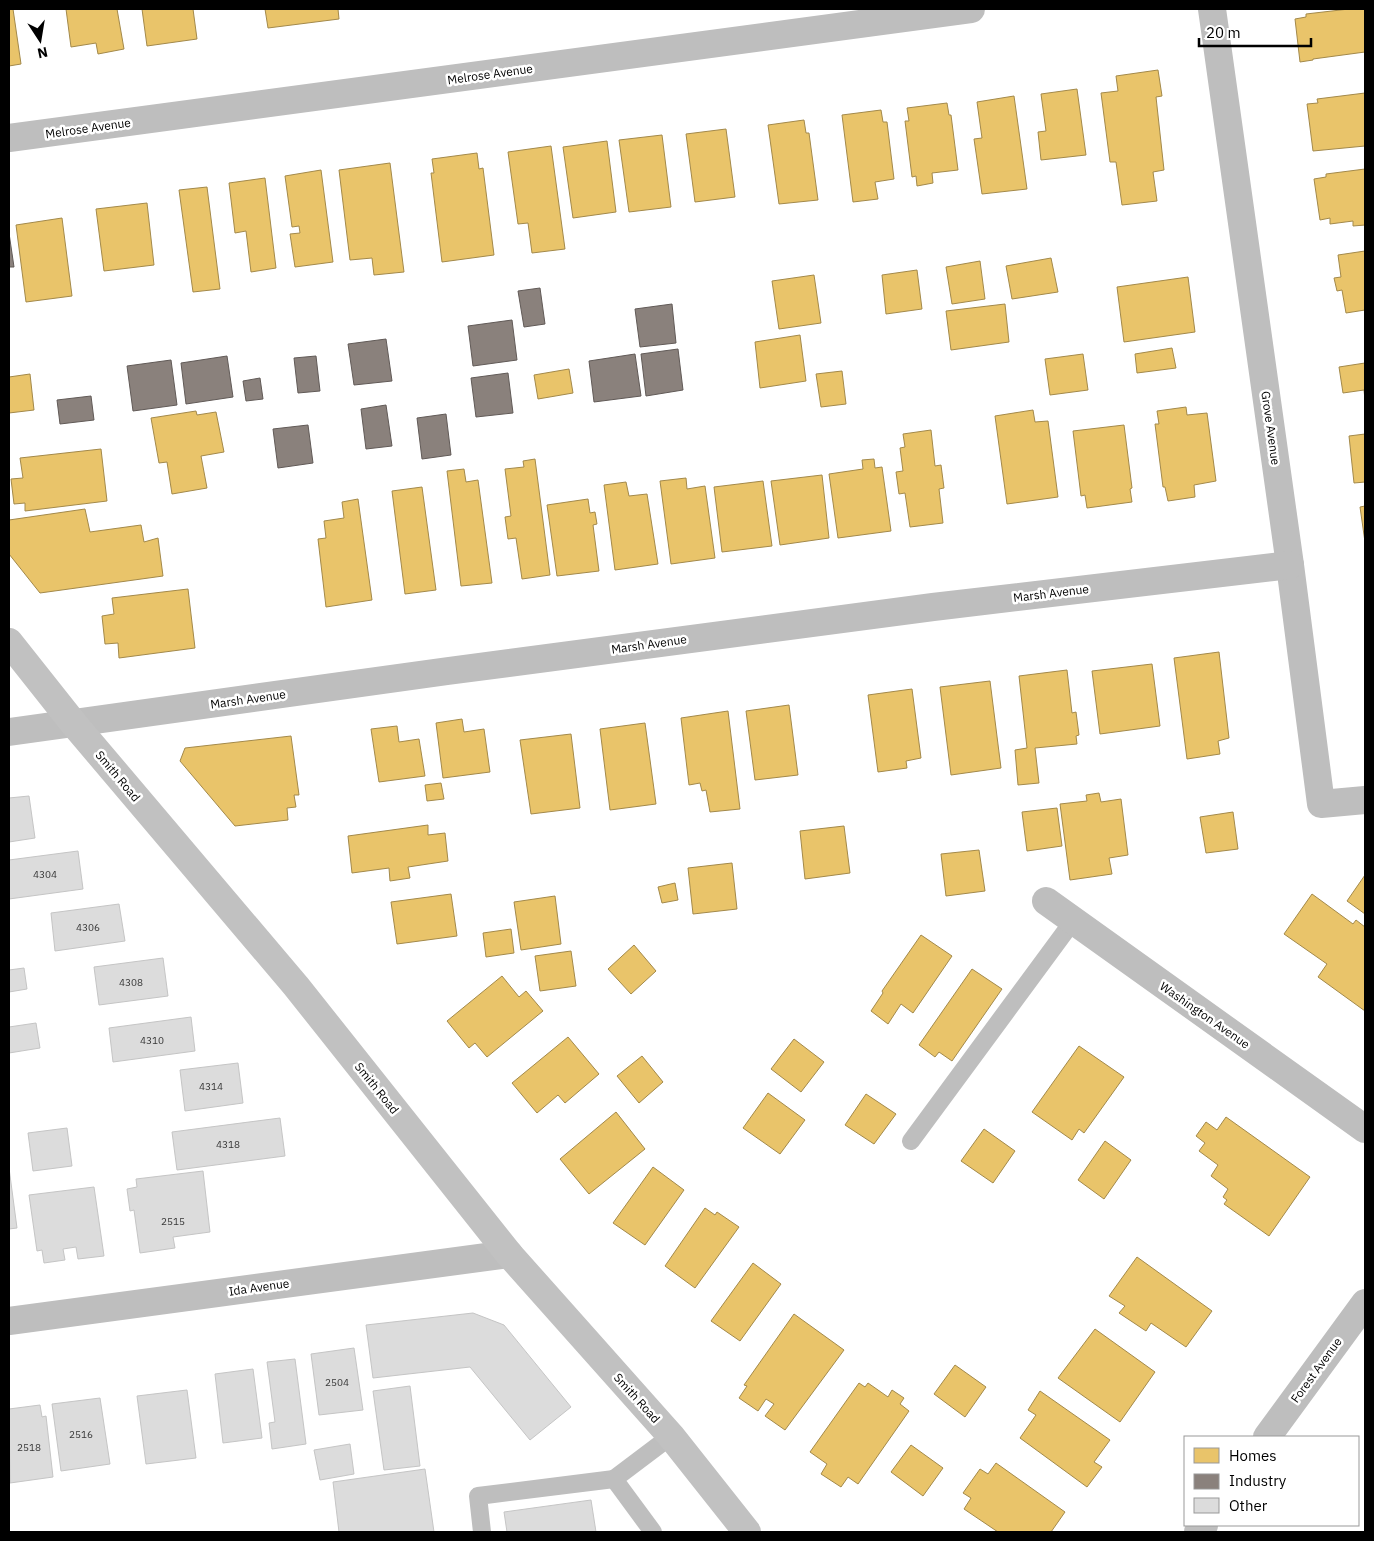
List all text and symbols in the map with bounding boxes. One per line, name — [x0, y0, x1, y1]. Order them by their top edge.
north arrow — [15, 15, 65, 65]
scale bar — [1199, 15, 1312, 47]
text: 20 m — [1206, 23, 1241, 42]
text: N — [36, 43, 50, 63]
street label: Melrose Avenue — [446, 61, 534, 87]
street label: Melrose Avenue — [44, 115, 132, 141]
street label: Grove Avenue — [1258, 390, 1284, 466]
street label: Marsh Avenue — [1012, 581, 1090, 605]
street label: Marsh Avenue — [610, 631, 688, 657]
street label: Marsh Avenue — [209, 686, 287, 712]
street label: Smith Road — [92, 747, 144, 805]
house number: 4304 — [33, 868, 57, 881]
house number: 4306 — [76, 921, 100, 934]
house number: 4308 — [119, 976, 143, 989]
street label: Washington Avenue — [1157, 978, 1253, 1052]
house number: 4310 — [140, 1034, 164, 1047]
street label: Smith Road — [352, 1059, 402, 1117]
house number: 4314 — [199, 1080, 223, 1093]
house number: 4318 — [216, 1138, 240, 1151]
house number: 2515 — [161, 1215, 185, 1228]
street label: Ida Avenue — [228, 1275, 291, 1299]
street label: Forest Avenue — [1287, 1334, 1345, 1406]
street label: Smith Road — [611, 1370, 663, 1426]
house number: 2504 — [325, 1376, 349, 1389]
house number: 2516 — [69, 1428, 93, 1441]
legend — [1184, 1436, 1359, 1526]
house number: 2518 — [17, 1441, 41, 1454]
text: Homes — [1229, 1446, 1277, 1465]
text: Industry — [1229, 1471, 1287, 1490]
text: Other — [1229, 1496, 1268, 1515]

